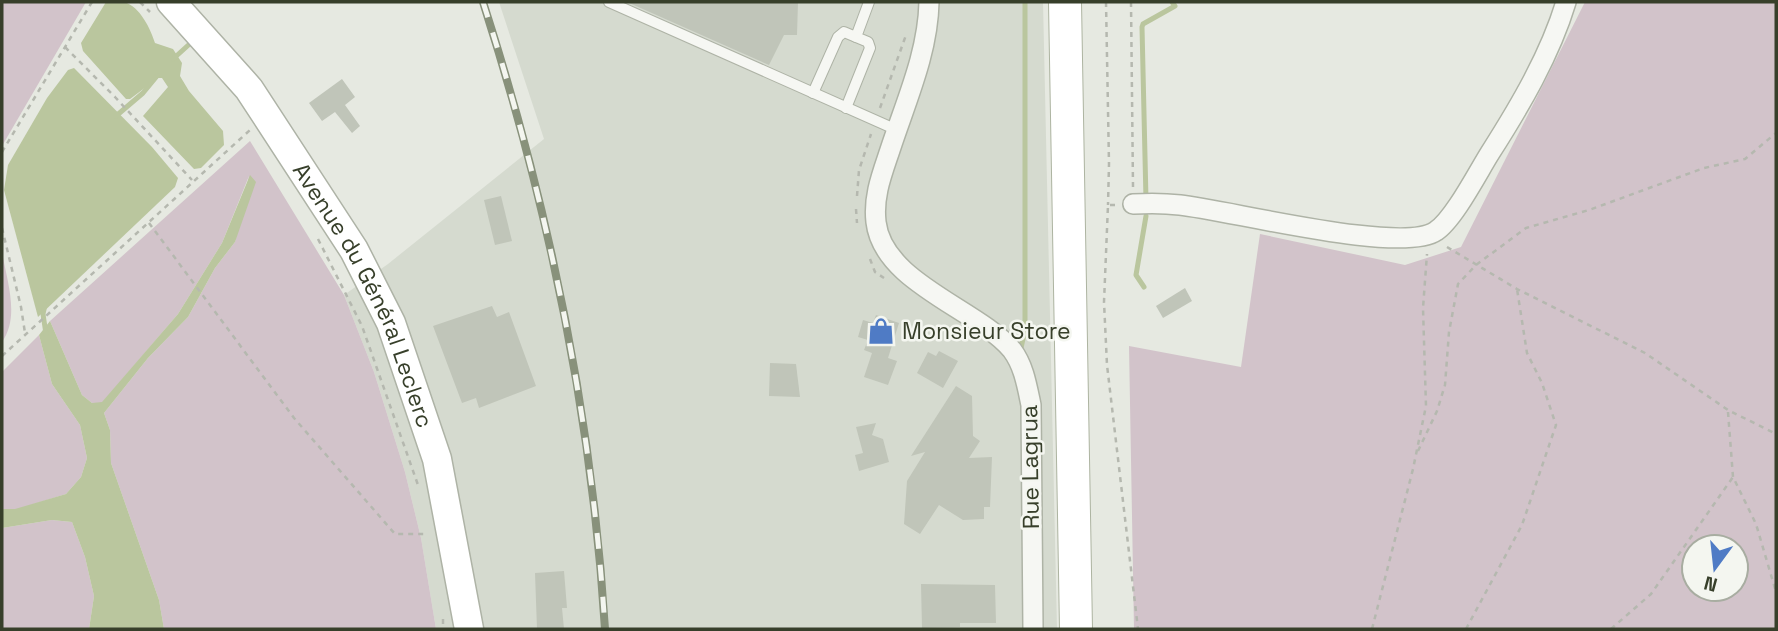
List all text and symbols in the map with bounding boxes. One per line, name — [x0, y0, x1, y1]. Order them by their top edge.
street label: Avenue du Général Leclerc — [286, 157, 440, 432]
shop icon: Monsieur Store — [866, 316, 896, 346]
place label: Monsieur Store — [902, 316, 1071, 346]
street label: Rue Lagrua — [1014, 405, 1046, 529]
north arrow — [1680, 533, 1750, 603]
text: N — [1701, 570, 1720, 598]

